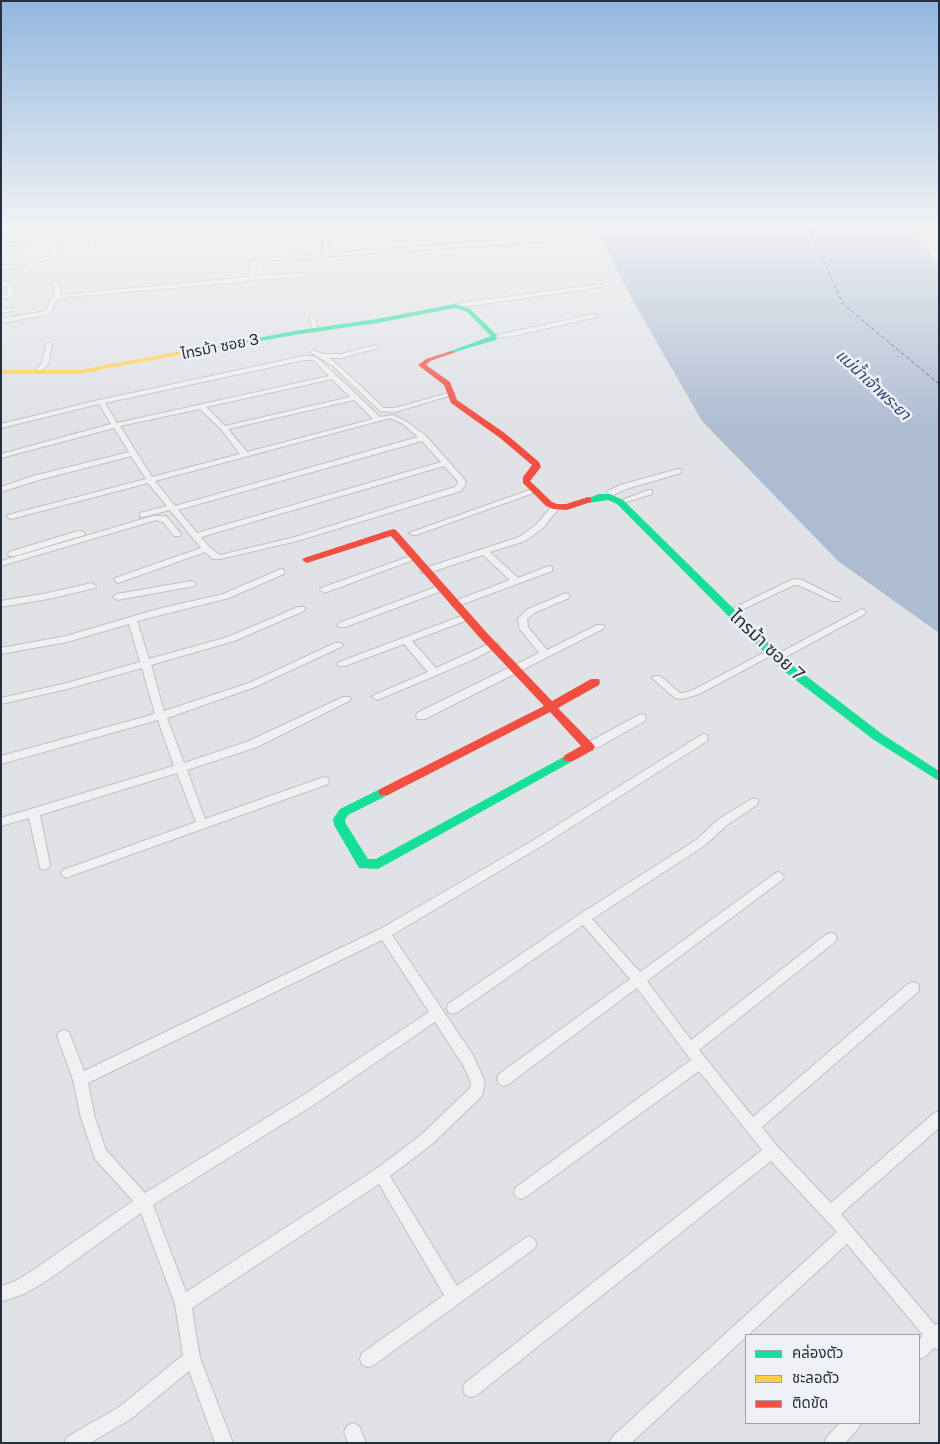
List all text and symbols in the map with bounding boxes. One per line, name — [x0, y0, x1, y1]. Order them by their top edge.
street label: ไทรม้า ซอย 3 — [180, 331, 260, 363]
water label: แม่น้ำเจ้าพระยา — [832, 346, 914, 424]
street label: ไทรม้า ซอย 7 — [725, 606, 809, 686]
legend — [745, 1334, 920, 1424]
text: คล่องตัว — [792, 1344, 843, 1361]
text: ชะลอตัว — [792, 1369, 839, 1386]
text: ติดขัด — [792, 1394, 828, 1411]

